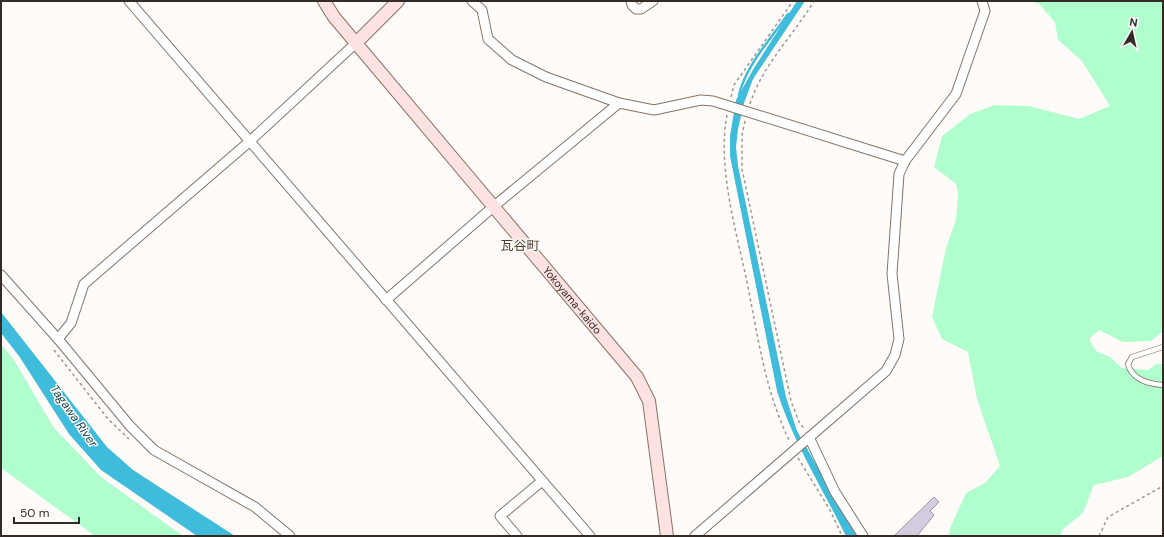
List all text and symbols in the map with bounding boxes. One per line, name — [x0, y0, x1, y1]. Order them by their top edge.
north arrow — [1112, 12, 1152, 52]
text: N — [1129, 15, 1139, 30]
district label: 瓦谷町 — [500, 237, 540, 254]
street label: Yokoyama-kaido — [540, 263, 605, 337]
water label: Tagawa River — [47, 382, 102, 451]
scale bar — [14, 499, 79, 525]
text: 50 m — [20, 505, 49, 521]

